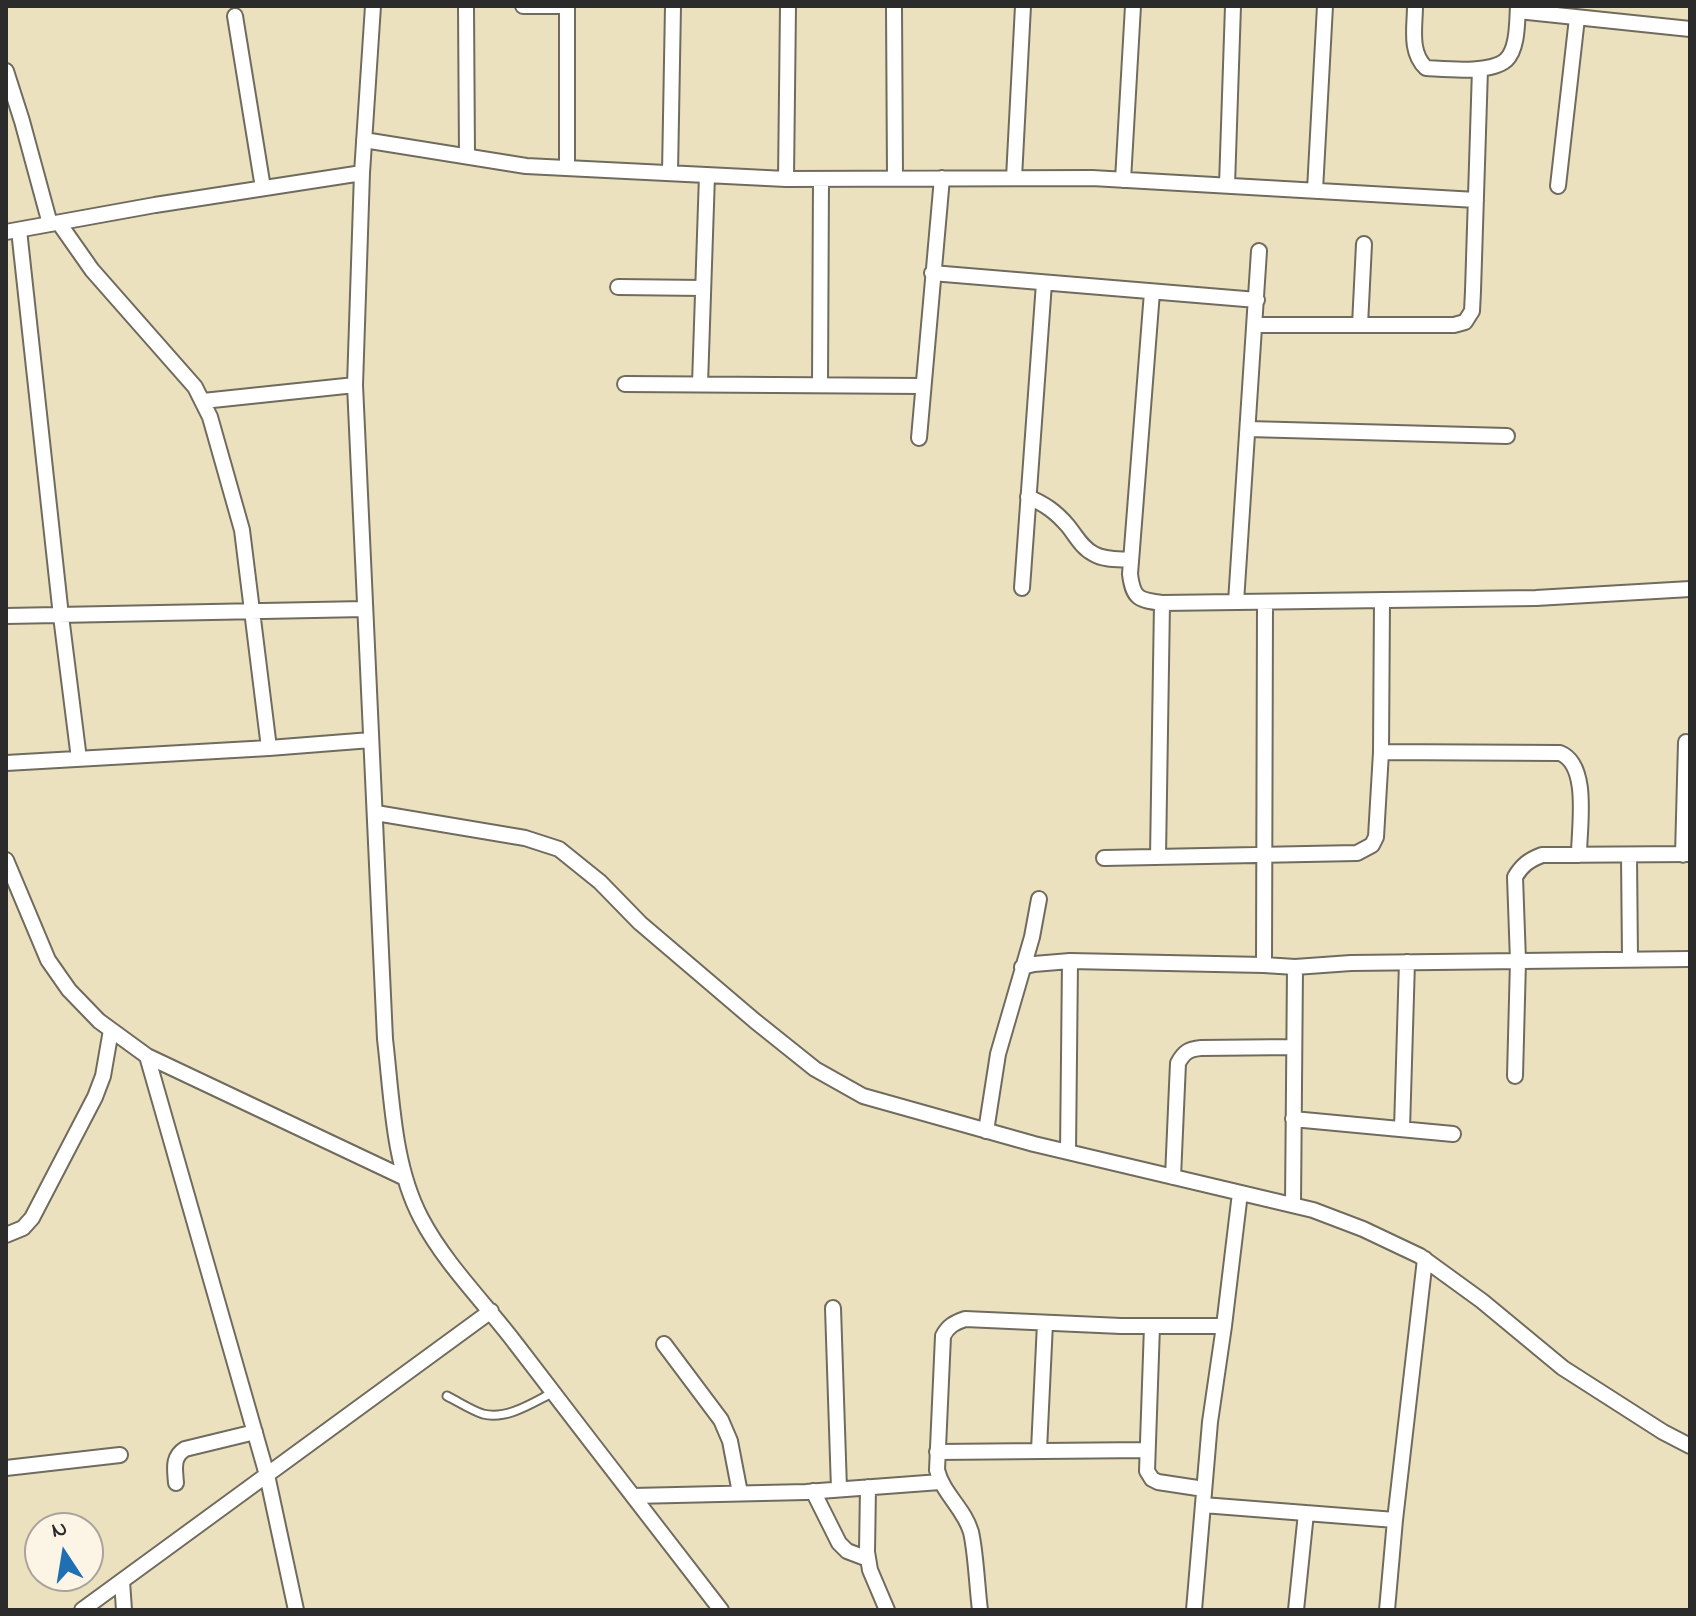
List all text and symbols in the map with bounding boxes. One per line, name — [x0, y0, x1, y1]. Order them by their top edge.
north arrow — [24, 1512, 104, 1592]
text: N — [49, 1513, 70, 1548]

